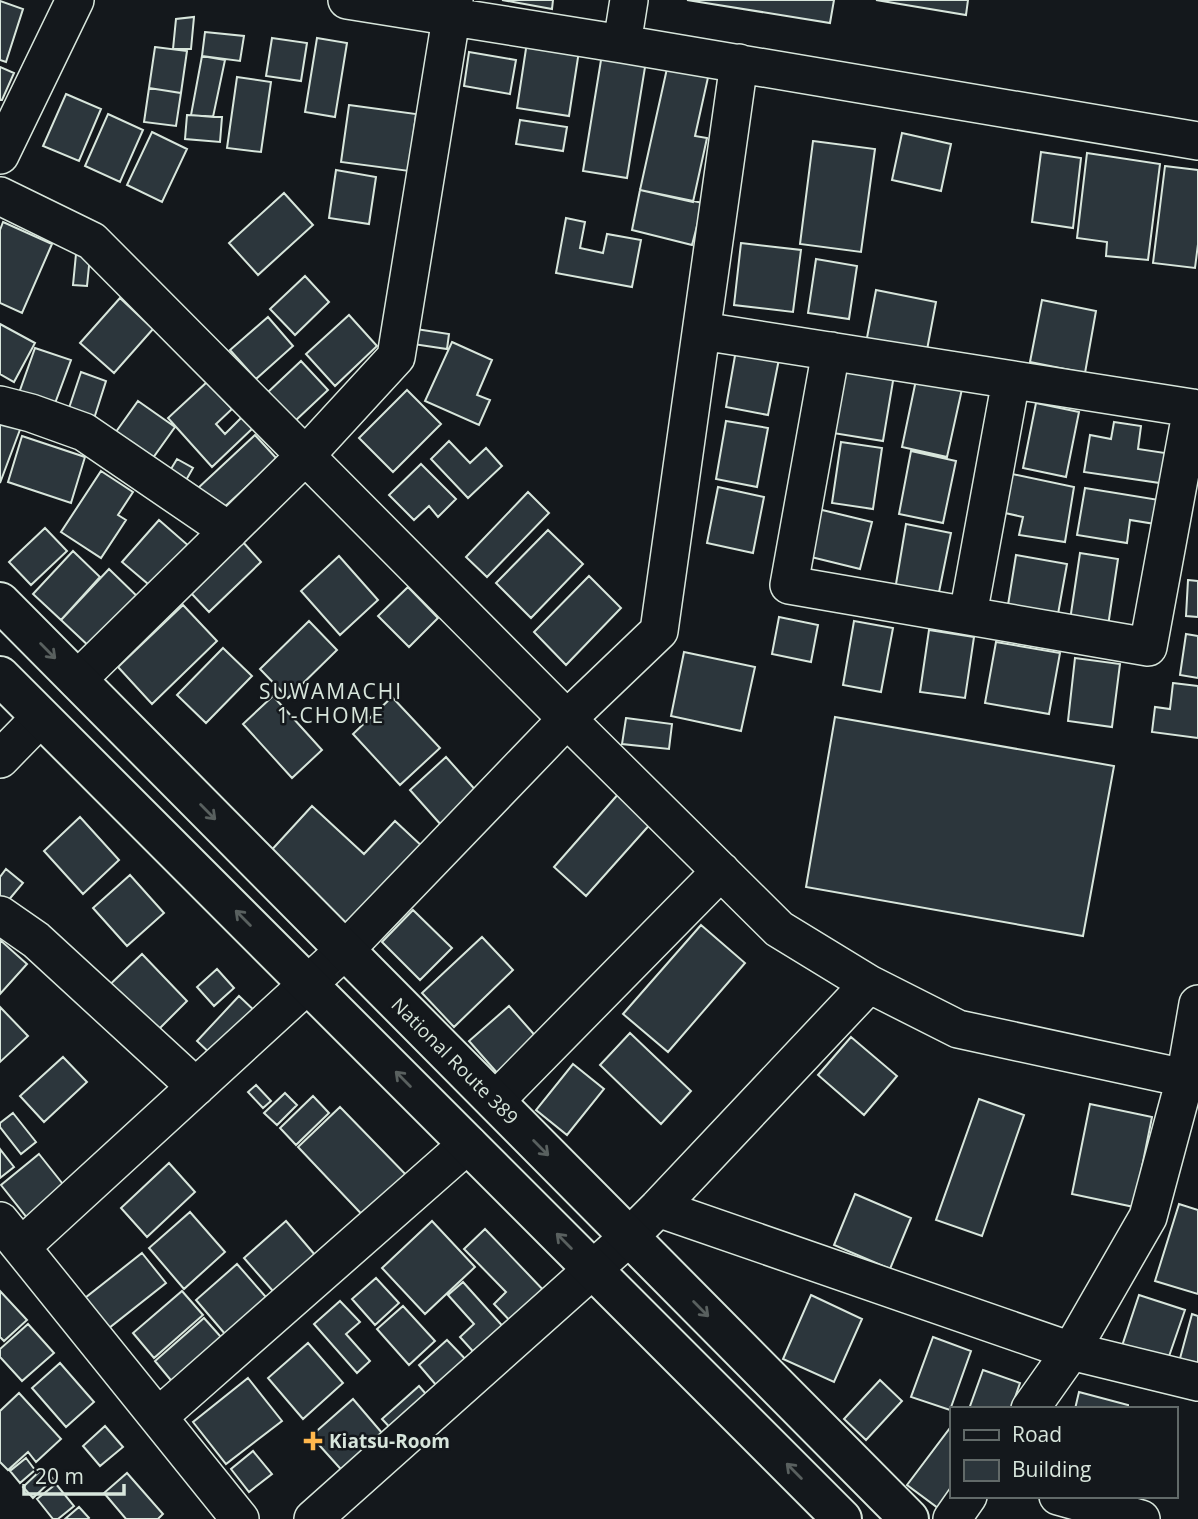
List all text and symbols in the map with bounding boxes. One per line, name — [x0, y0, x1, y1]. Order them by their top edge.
one-way arrow — [39, 642, 56, 659]
district label: SUWAMACHI 1-CHOME — [259, 677, 403, 729]
one-way arrow — [200, 804, 217, 821]
one-way arrow — [234, 910, 251, 927]
street label: National Route 389 — [386, 992, 524, 1130]
one-way arrow — [395, 1071, 412, 1088]
one-way arrow — [532, 1139, 549, 1156]
one-way arrow — [555, 1232, 572, 1249]
one-way arrow — [693, 1301, 710, 1318]
legend — [950, 1407, 1177, 1498]
text: Road — [1012, 1420, 1062, 1448]
place label: Kiatsu-Room — [329, 1428, 450, 1454]
marker: Kiatsu-Room — [303, 1431, 323, 1451]
scale bar — [24, 1452, 124, 1496]
text: Building — [1012, 1455, 1091, 1483]
text: 20 m — [35, 1462, 84, 1490]
one-way arrow — [786, 1462, 803, 1479]

